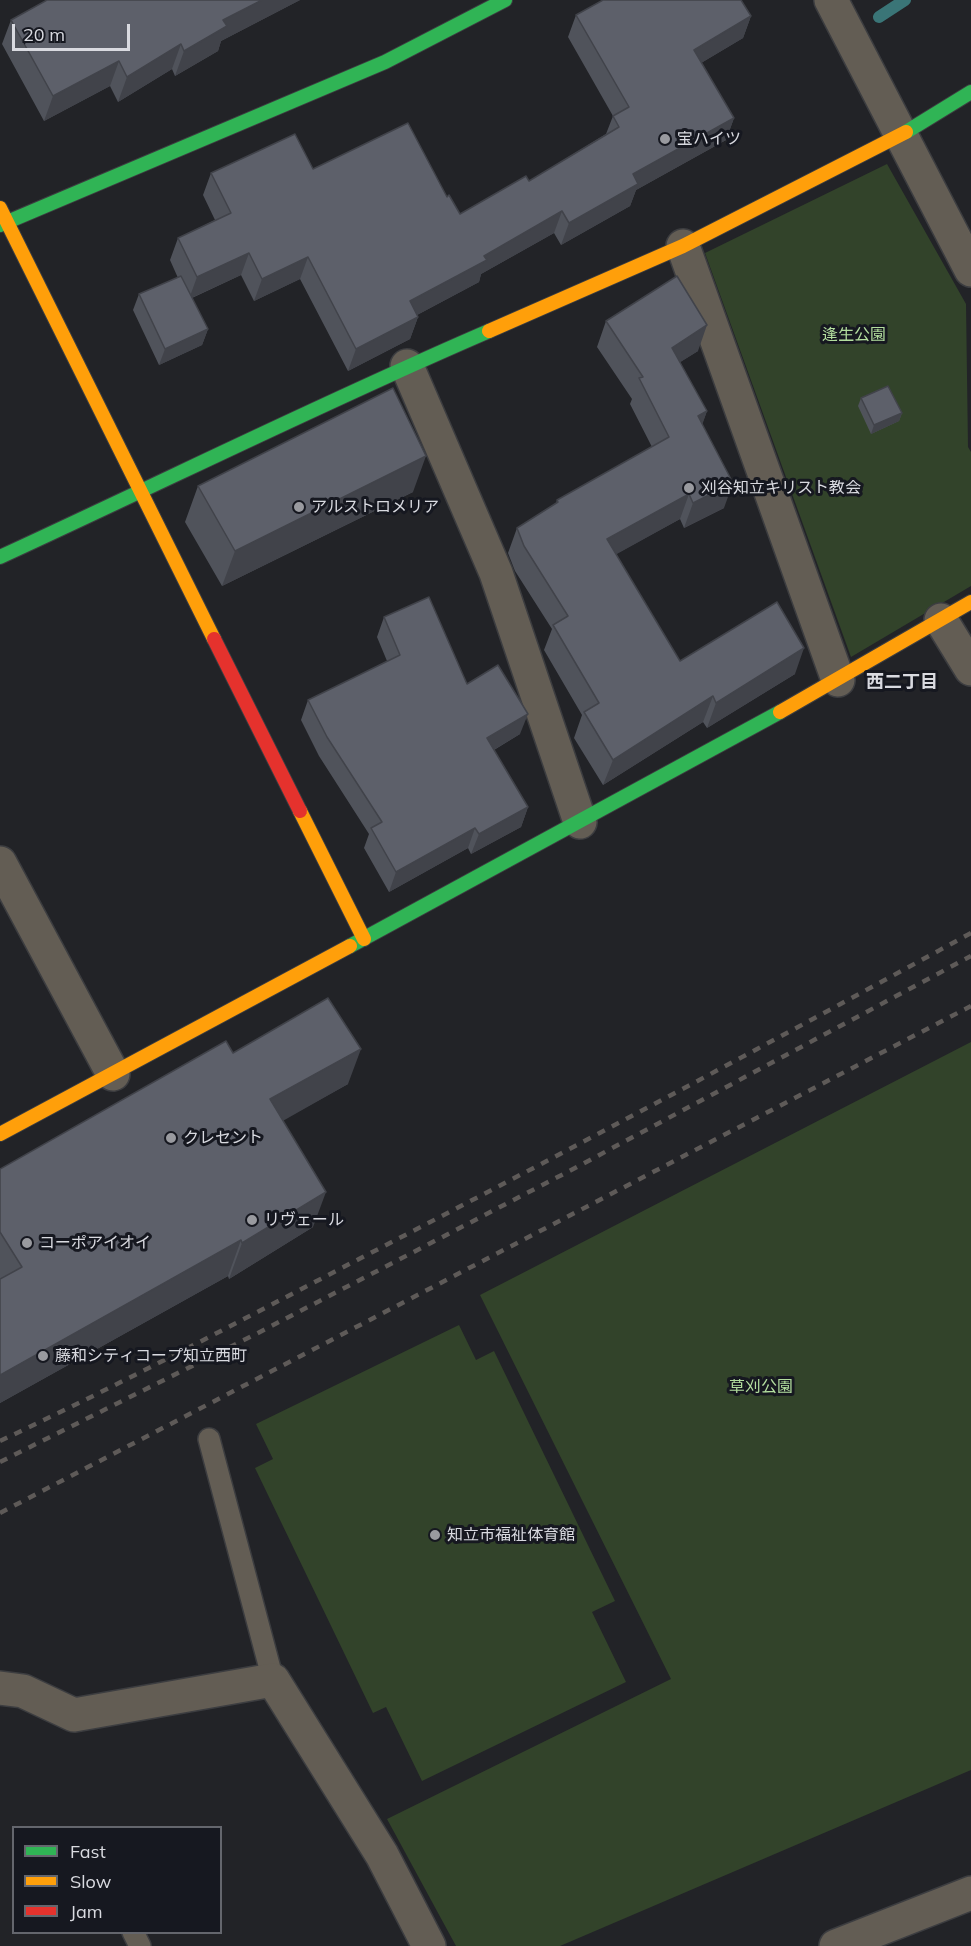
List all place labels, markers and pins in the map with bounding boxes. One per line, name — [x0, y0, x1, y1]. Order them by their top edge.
place label: 宝ハイツ — [677, 129, 741, 149]
marker: 宝ハイツ — [658, 132, 672, 146]
place label: 刈谷知立キリスト教会 — [701, 478, 861, 498]
marker: 刈谷知立キリスト教会 — [682, 481, 696, 495]
place label: アルストロメリア — [311, 497, 439, 517]
marker: アルストロメリア — [292, 500, 306, 514]
place label: クレセント — [183, 1128, 263, 1148]
marker: クレセント — [164, 1131, 178, 1145]
place label: リヴェール — [264, 1210, 344, 1230]
marker: リヴェール — [245, 1213, 259, 1227]
place label: コーポアイオイ — [39, 1233, 151, 1253]
marker: コーポアイオイ — [20, 1236, 34, 1250]
place label: 藤和シティコープ知立西町 — [55, 1346, 247, 1366]
marker: 藤和シティコープ知立西町 — [36, 1349, 50, 1363]
place label: 知立市福祉体育館 — [447, 1525, 575, 1545]
marker: 知立市福祉体育館 — [428, 1528, 442, 1542]

